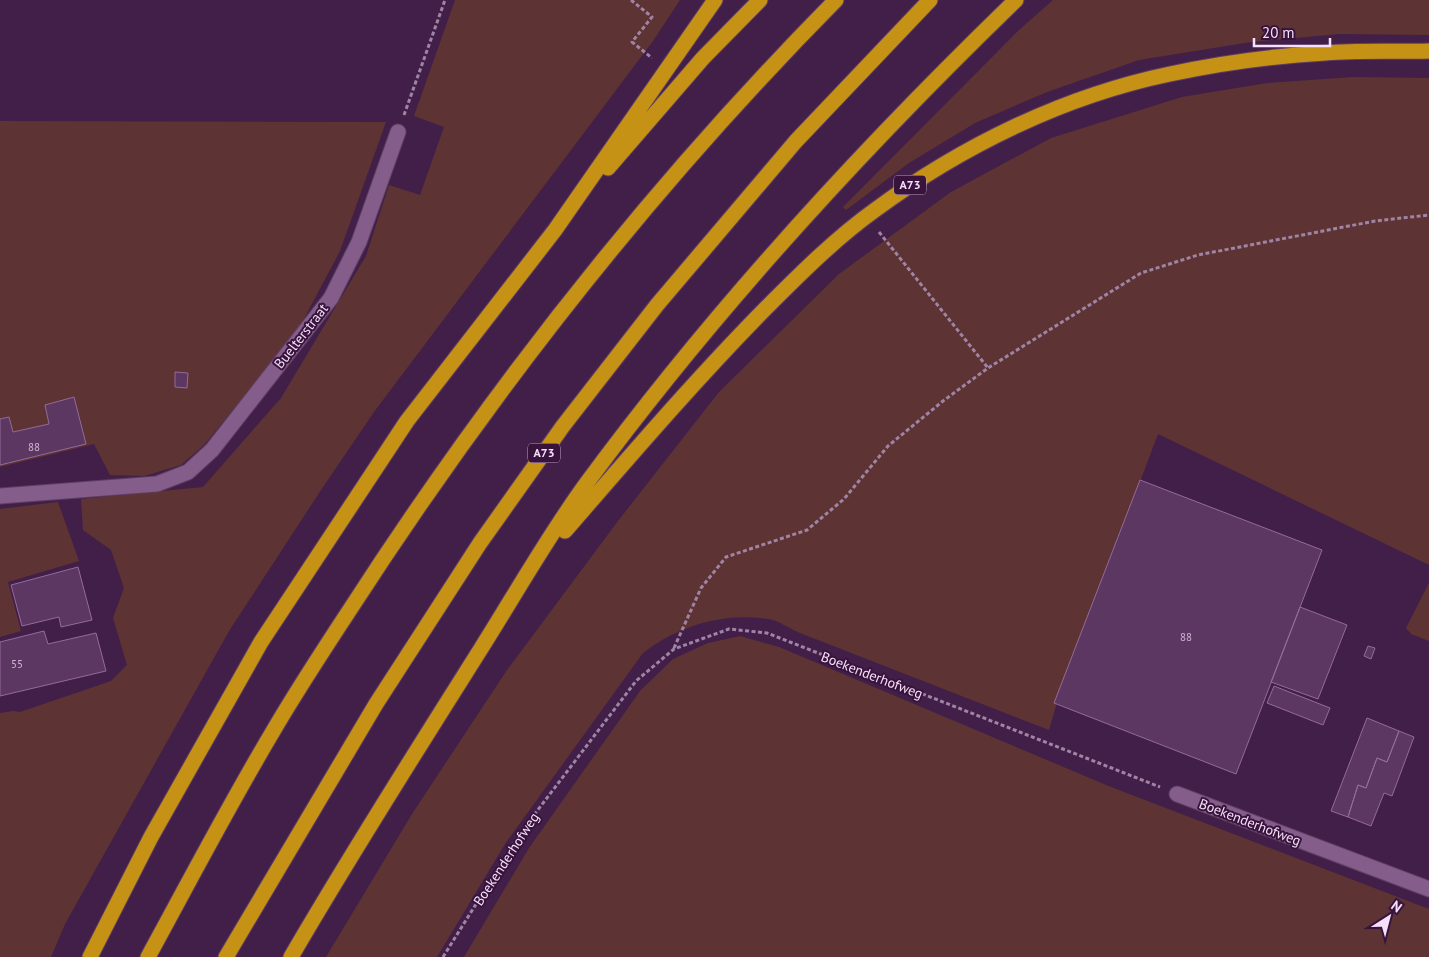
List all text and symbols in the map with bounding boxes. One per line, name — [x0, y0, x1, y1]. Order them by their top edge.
scale bar — [1254, 15, 1330, 47]
text: 20 m — [1262, 23, 1295, 42]
road number: A73 — [894, 176, 926, 194]
street label: Buelterstraat — [270, 300, 332, 372]
house number: 88 — [28, 440, 40, 454]
road number: A73 — [528, 443, 560, 462]
house number: 88 — [1180, 630, 1192, 644]
street label: Boekenderhofweg — [819, 647, 925, 703]
house number: 55 — [11, 657, 23, 671]
street label: Boekenderhofweg — [1197, 794, 1303, 850]
street label: Boekenderhofweg — [469, 809, 543, 909]
north arrow — [1364, 892, 1414, 942]
text: N — [1388, 896, 1406, 916]

